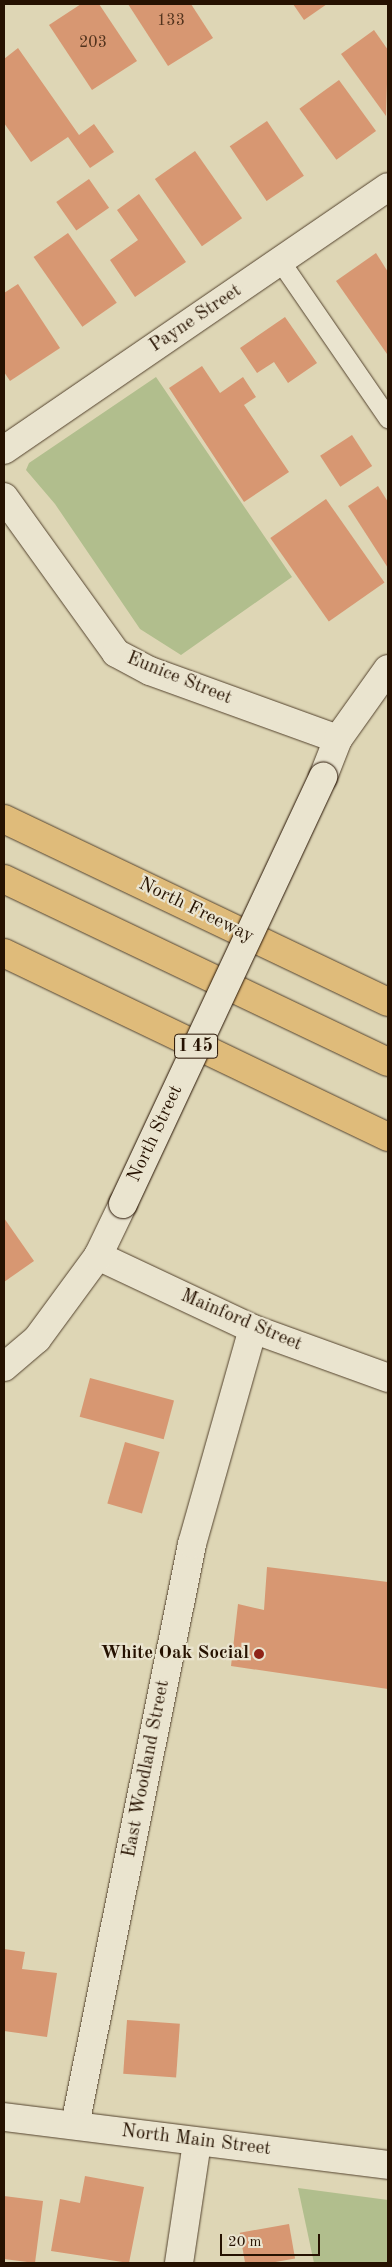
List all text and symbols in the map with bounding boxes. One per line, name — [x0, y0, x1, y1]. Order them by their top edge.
house number: 133 — [157, 11, 185, 31]
house number: 203 — [79, 33, 107, 53]
street label: Payne Street — [146, 280, 246, 358]
street label: Eunice Street — [123, 648, 235, 710]
street label: North Freeway — [135, 873, 257, 949]
road number: I 45 — [174, 1030, 218, 1062]
street label: North Street — [124, 1082, 188, 1186]
street label: Mainford Street — [177, 1285, 305, 1357]
place label: White Oak Social — [101, 1643, 249, 1665]
marker: White Oak Social — [253, 1648, 265, 1660]
street label: East Woodland Street — [119, 1678, 175, 1860]
street label: North Main Street — [120, 2121, 272, 2161]
scale bar — [222, 2224, 322, 2256]
text: 20 m — [228, 2235, 262, 2250]

